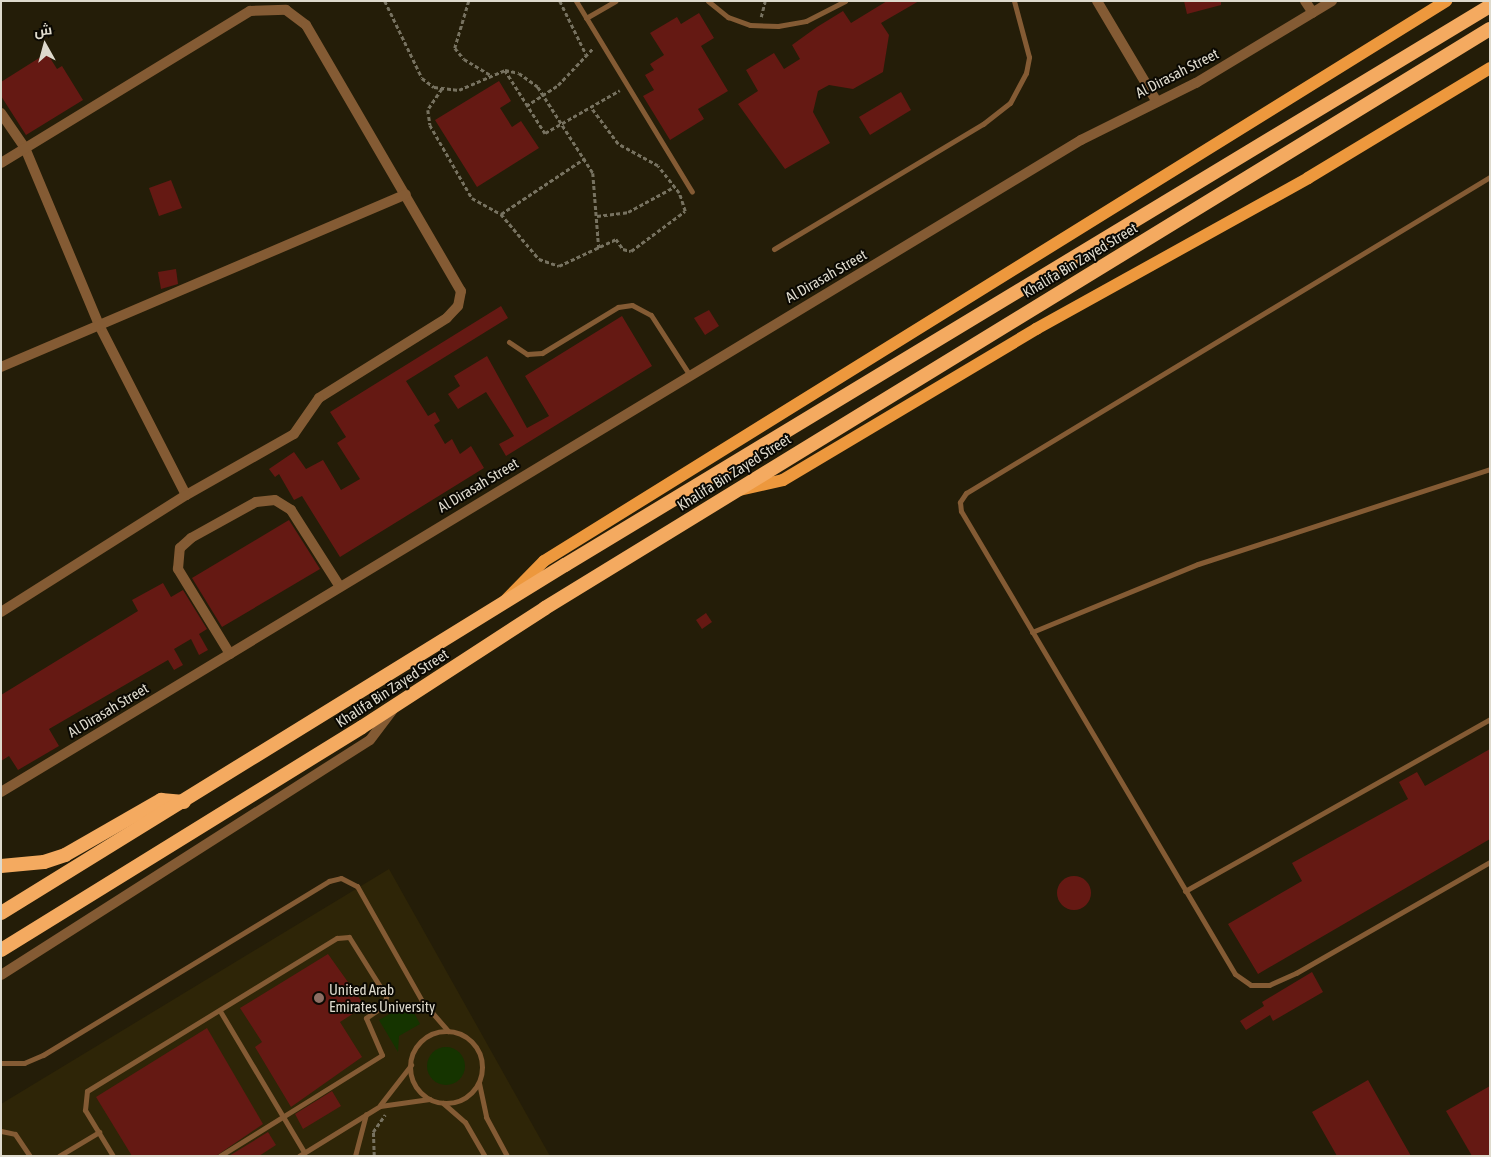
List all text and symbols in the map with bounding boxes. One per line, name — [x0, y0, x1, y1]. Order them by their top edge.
north arrow — [20, 20, 70, 70]
text: ش — [33, 21, 53, 39]
street label: Al Dirasah Street — [1132, 44, 1222, 102]
street label: Khalifa Bin Zayed Street — [1019, 219, 1141, 301]
street label: Al Dirasah Street — [782, 245, 870, 307]
street label: Khalifa Bin Zayed Street — [674, 430, 794, 514]
street label: Al Dirasah Street — [434, 454, 522, 516]
street label: Khalifa Bin Zayed Street — [332, 645, 452, 731]
street label: Al Dirasah Street — [64, 679, 152, 741]
place label: United Arab Emirates University — [329, 980, 435, 1015]
marker: United Arab Emirates University — [313, 992, 325, 1004]

